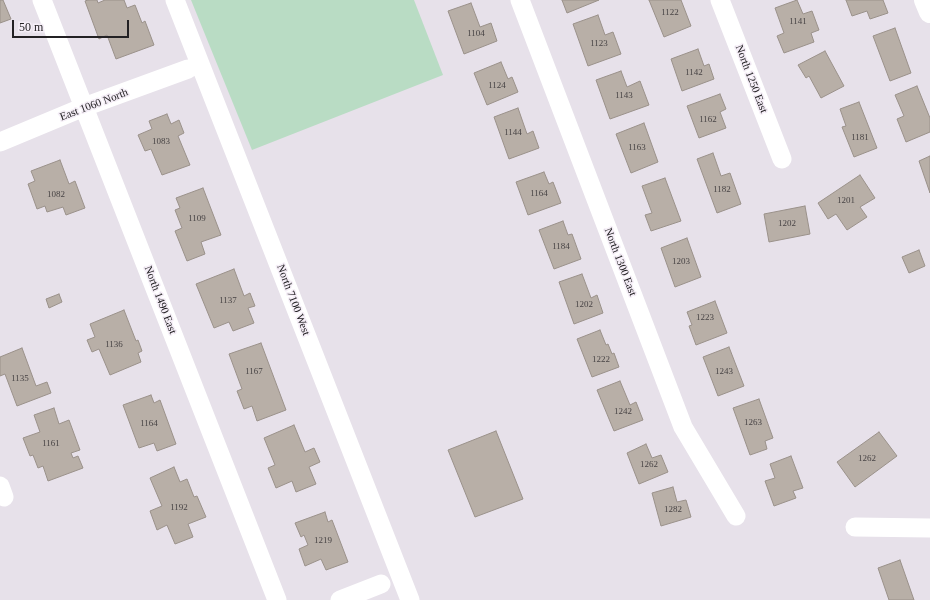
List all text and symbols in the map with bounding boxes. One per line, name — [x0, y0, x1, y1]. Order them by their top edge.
house number: 1122 — [661, 8, 679, 18]
scale bar — [14, 12, 131, 38]
house number: 1141 — [789, 17, 807, 27]
text: 50 m — [19, 20, 43, 34]
house number: 1104 — [467, 29, 485, 39]
house number: 1123 — [590, 39, 608, 49]
street label: North 1250 East — [732, 43, 770, 115]
house number: 1142 — [685, 68, 703, 78]
house number: 1124 — [488, 81, 506, 91]
street label: East 1060 North — [58, 86, 130, 124]
house number: 1143 — [615, 91, 633, 101]
house number: 1162 — [699, 115, 717, 125]
house number: 1144 — [504, 128, 522, 138]
house number: 1181 — [851, 133, 869, 143]
house number: 1083 — [152, 137, 170, 147]
house number: 1163 — [628, 143, 646, 153]
house number: 1182 — [713, 185, 731, 195]
house number: 1164 — [530, 189, 548, 199]
house number: 1082 — [47, 190, 65, 200]
house number: 1201 — [837, 196, 855, 206]
house number: 1109 — [188, 214, 206, 224]
house number: 1202 — [778, 219, 796, 229]
street label: North 1300 East — [601, 226, 639, 298]
house number: 1184 — [552, 242, 570, 252]
house number: 1203 — [672, 257, 690, 267]
street label: North 7100 West — [273, 263, 313, 337]
street label: North 1490 East — [141, 264, 179, 336]
house number: 1137 — [219, 296, 237, 306]
house number: 1202 — [575, 300, 593, 310]
house number: 1223 — [696, 313, 714, 323]
house number: 1136 — [105, 340, 123, 350]
house number: 1222 — [592, 355, 610, 365]
house number: 1167 — [245, 367, 263, 377]
house number: 1243 — [715, 367, 733, 377]
house number: 1135 — [11, 374, 29, 384]
house number: 1242 — [614, 407, 632, 417]
house number: 1263 — [744, 418, 762, 428]
house number: 1164 — [140, 419, 158, 429]
house number: 1161 — [42, 439, 60, 449]
house number: 1262 — [858, 454, 876, 464]
house number: 1262 — [640, 460, 658, 470]
house number: 1192 — [170, 503, 188, 513]
house number: 1282 — [664, 505, 682, 515]
house number: 1219 — [314, 536, 332, 546]

